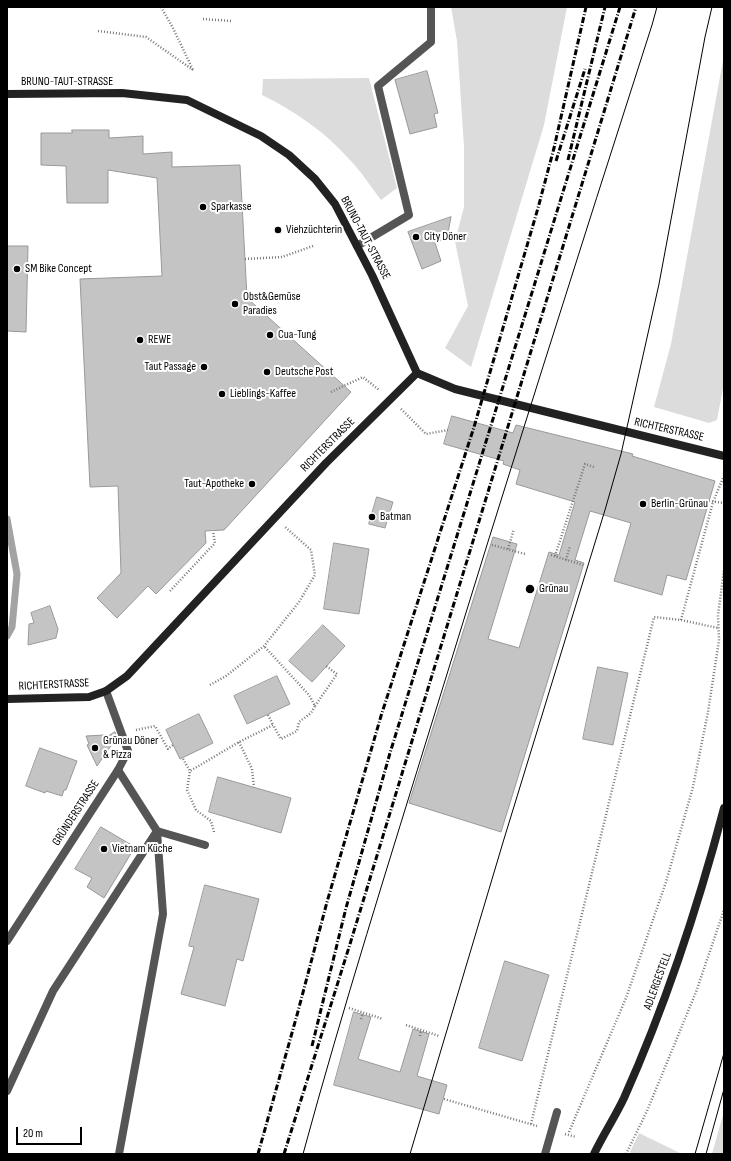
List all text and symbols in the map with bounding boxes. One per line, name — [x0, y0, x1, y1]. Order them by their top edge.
street label: BRUNO-TAUT-STRASSE — [21, 75, 113, 89]
street label: BRUNO-TAUT-STRASSE — [337, 194, 393, 282]
place label: Sparkasse — [211, 200, 252, 214]
marker: Sparkasse — [198, 202, 208, 212]
place label: Viehzüchterin — [286, 223, 342, 237]
marker: Viehzüchterin — [273, 225, 283, 235]
place label: City Döner — [424, 230, 467, 244]
marker: City Döner — [411, 232, 421, 242]
place label: SM Bike Concept — [25, 262, 92, 276]
marker: SM Bike Concept — [12, 264, 22, 274]
place label: Obst&Gemüse Paradies — [243, 290, 301, 318]
marker: Obst&Gemüse Paradies — [230, 299, 240, 309]
place label: Cua-Tung — [278, 328, 316, 342]
marker: Cua-Tung — [265, 330, 275, 340]
place label: REWE — [148, 333, 171, 347]
marker: REWE — [135, 335, 145, 345]
place label: Taut Passage — [145, 360, 196, 374]
marker: Taut Passage — [199, 362, 209, 372]
place label: Deutsche Post — [275, 365, 333, 379]
marker: Deutsche Post — [262, 367, 272, 377]
place label: Lieblings-Kaffee — [230, 387, 296, 401]
marker: Lieblings-Kaffee — [217, 389, 227, 399]
street label: RICHTERSTRASSE — [298, 415, 358, 475]
street label: RICHTERSTRASSE — [633, 415, 705, 445]
place label: Taut-Apotheke — [184, 477, 244, 491]
marker: Taut-Apotheke — [247, 479, 257, 489]
place label: Berlin-Grünau — [651, 497, 708, 511]
marker: Berlin-Grünau — [638, 499, 648, 509]
place label: Batman — [380, 510, 411, 524]
marker: Batman — [367, 512, 377, 522]
place label: Grünau — [539, 582, 568, 596]
marker: Grünau — [524, 583, 536, 595]
street label: RICHTERSTRASSE — [18, 676, 90, 694]
place label: Grünau Döner & Pizza — [103, 734, 158, 762]
marker: Grünau Döner & Pizza — [90, 743, 100, 753]
street label: GRÜNDERSTRASSE — [49, 777, 103, 849]
place label: Vietnam Küche — [112, 842, 173, 856]
marker: Vietnam Küche — [99, 844, 109, 854]
street label: ADLERGESTELL — [641, 950, 675, 1012]
scale bar — [18, 1119, 84, 1145]
text: 20 m — [23, 1126, 43, 1141]

